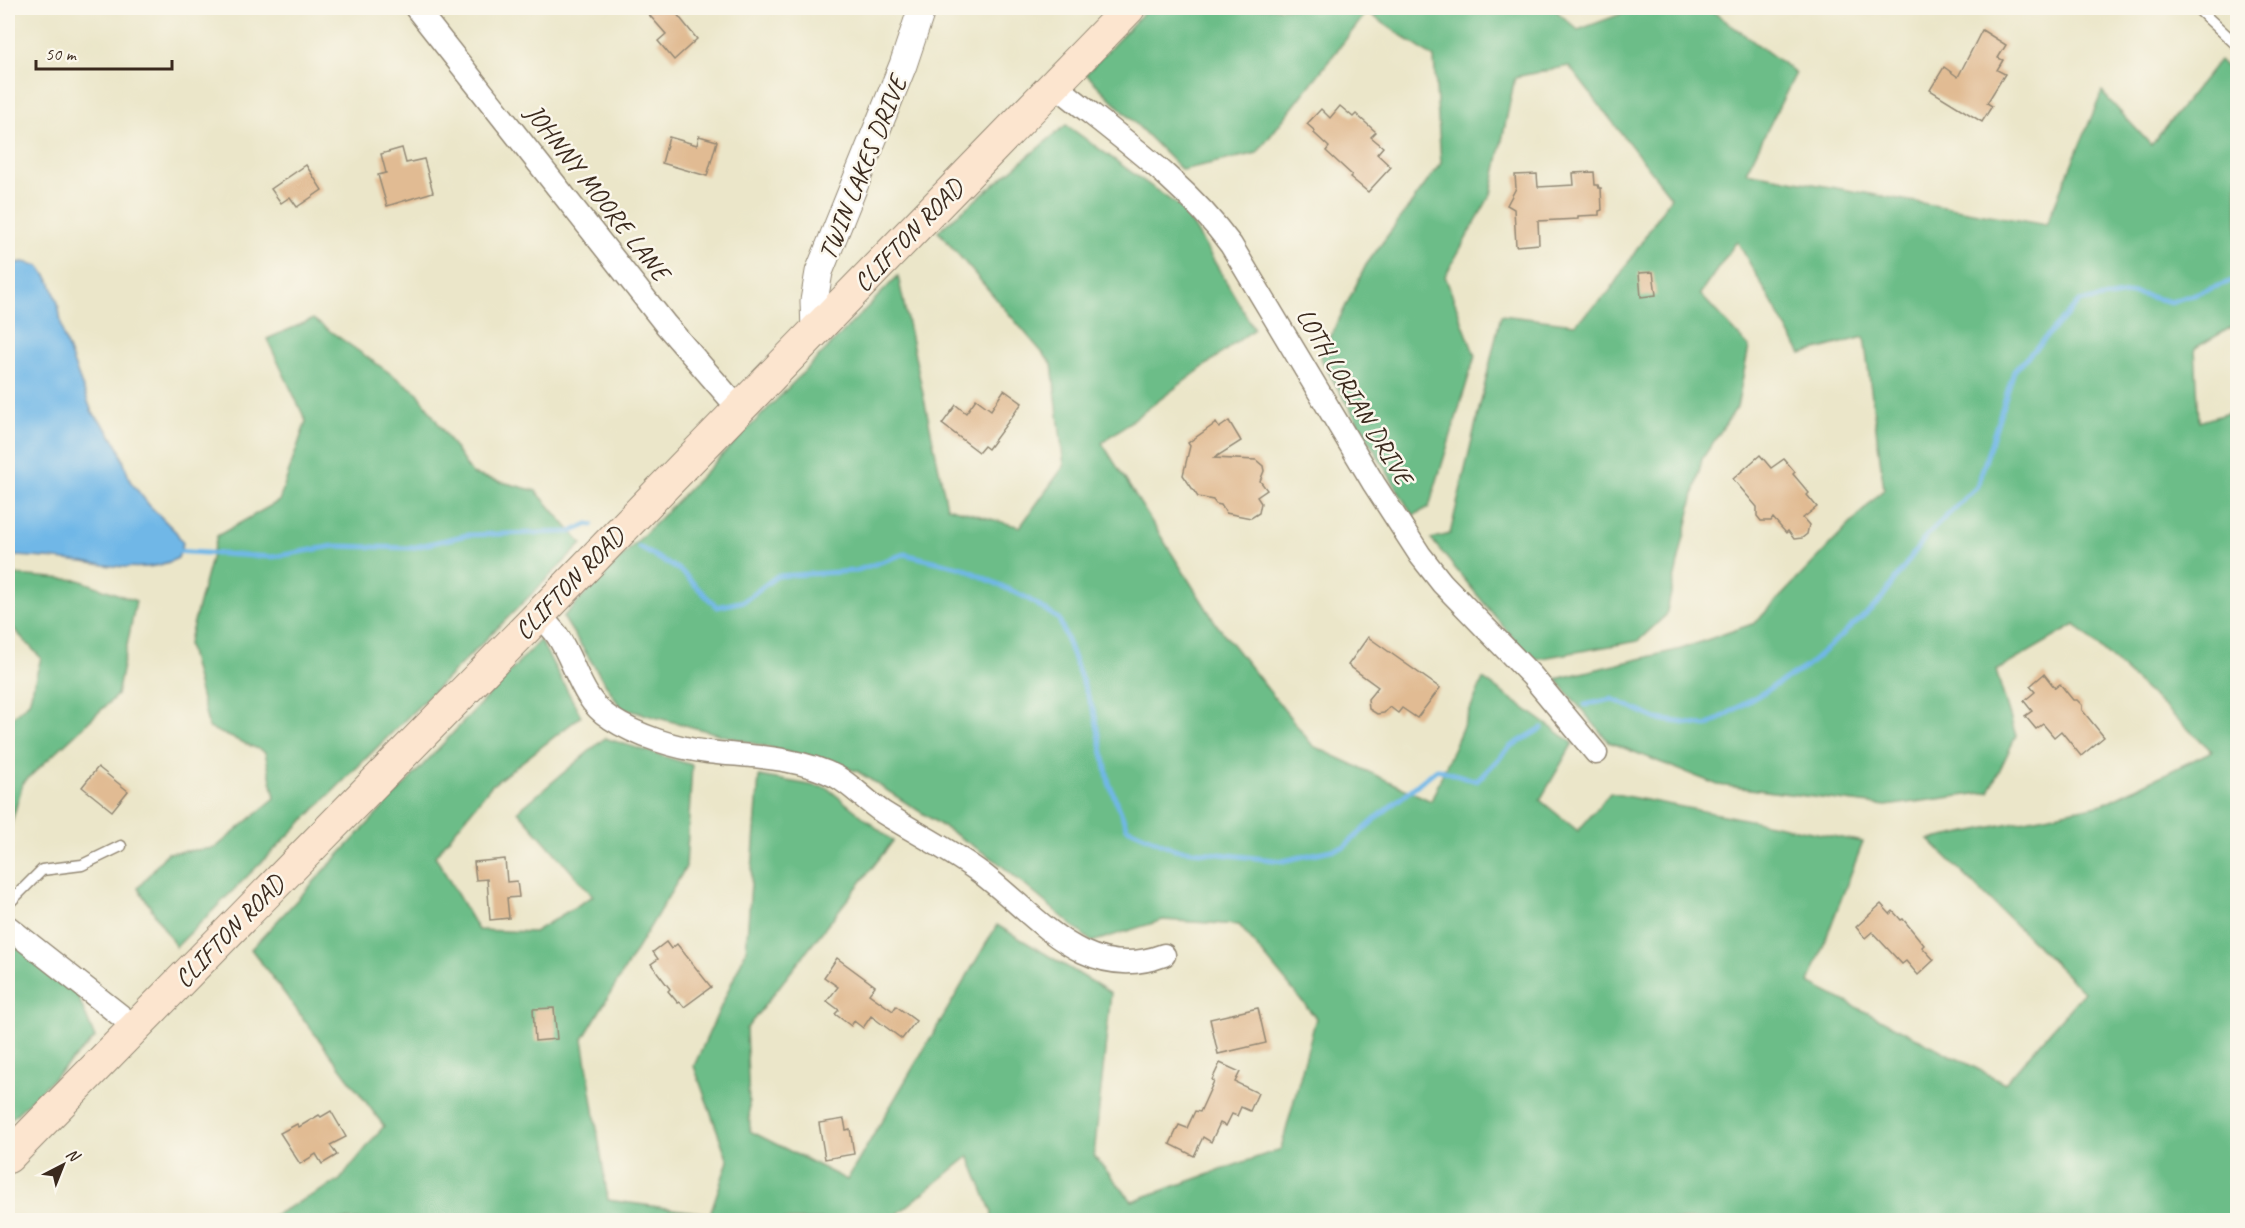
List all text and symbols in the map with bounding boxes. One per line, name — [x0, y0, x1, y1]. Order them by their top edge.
scale bar — [36, 33, 172, 71]
text: 50 m — [45, 43, 78, 65]
street label: TWIN LAKES DRIVE — [811, 68, 916, 265]
street label: JOHNNY MOORE LANE — [517, 96, 679, 290]
street label: CLIFTON ROAD — [846, 171, 972, 299]
street label: LOTH LORIAN DRIVE — [1289, 302, 1422, 494]
street label: CLIFTON ROAD — [507, 519, 633, 647]
street label: CLIFTON ROAD — [167, 867, 293, 995]
north arrow — [33, 1135, 93, 1195]
text: N — [62, 1144, 85, 1167]

